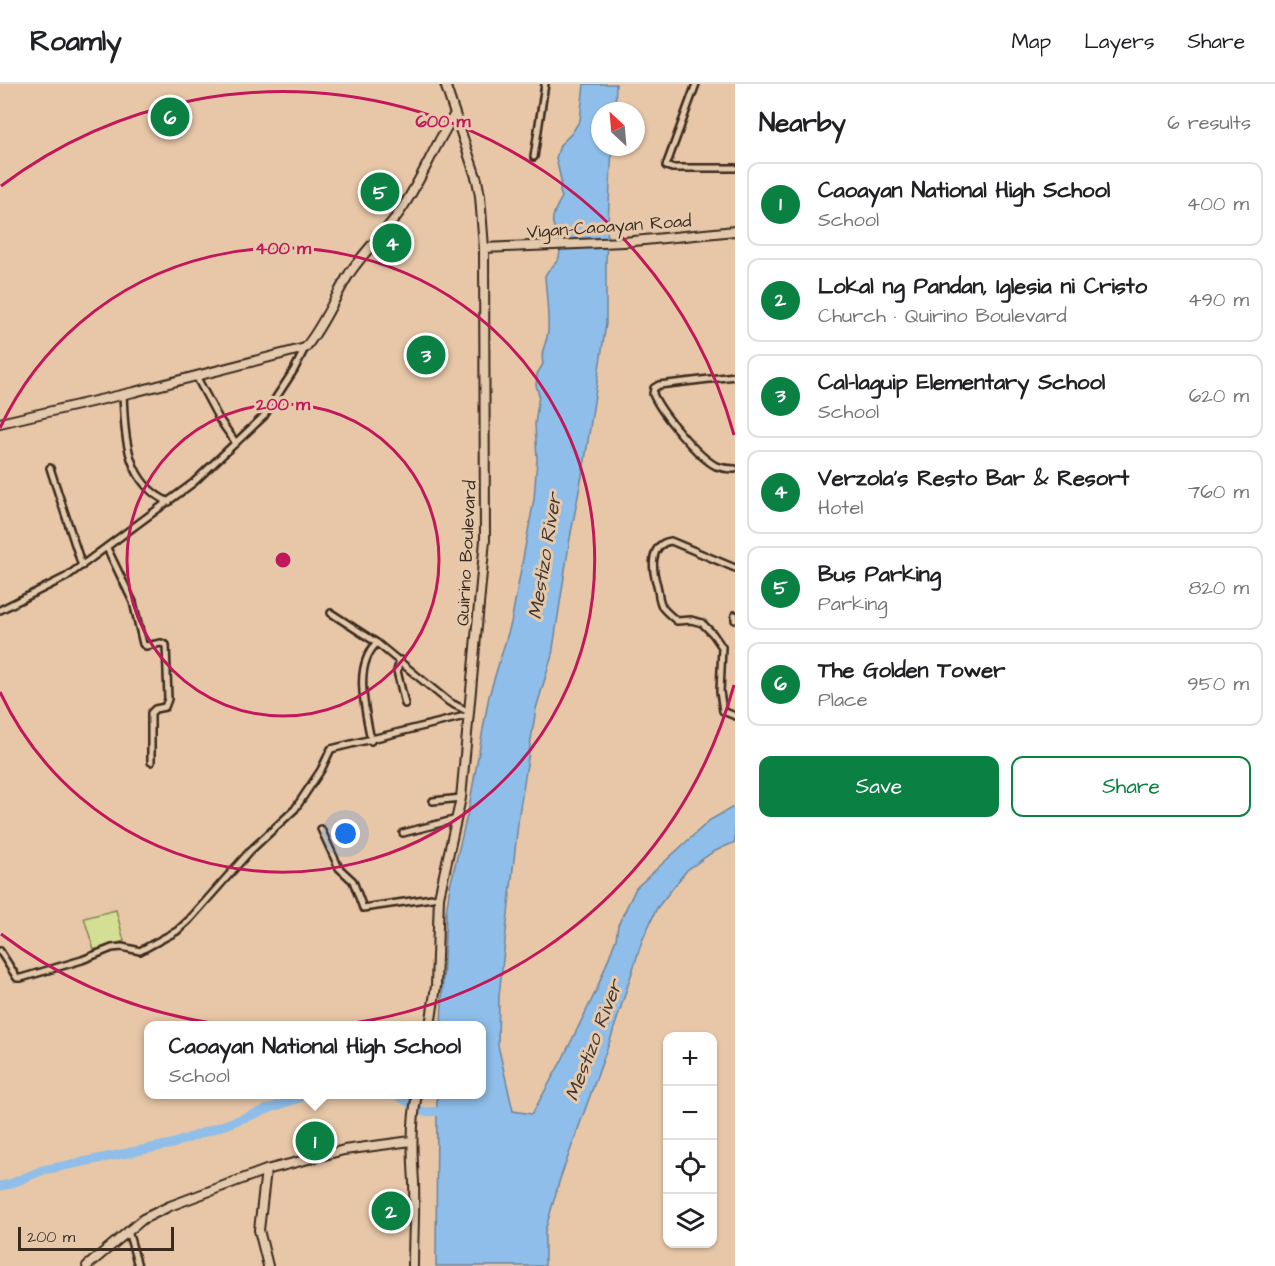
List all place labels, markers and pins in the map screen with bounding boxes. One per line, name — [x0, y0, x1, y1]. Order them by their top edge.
pin: 6 — [150, 94, 190, 140]
pin: 5 — [360, 170, 400, 214]
pin: 4 — [372, 220, 412, 266]
pin: 3 — [406, 332, 446, 378]
centre of rings — [273, 550, 293, 570]
pin: 1 — [296, 1118, 334, 1164]
pin: 2 — [372, 1188, 410, 1234]

